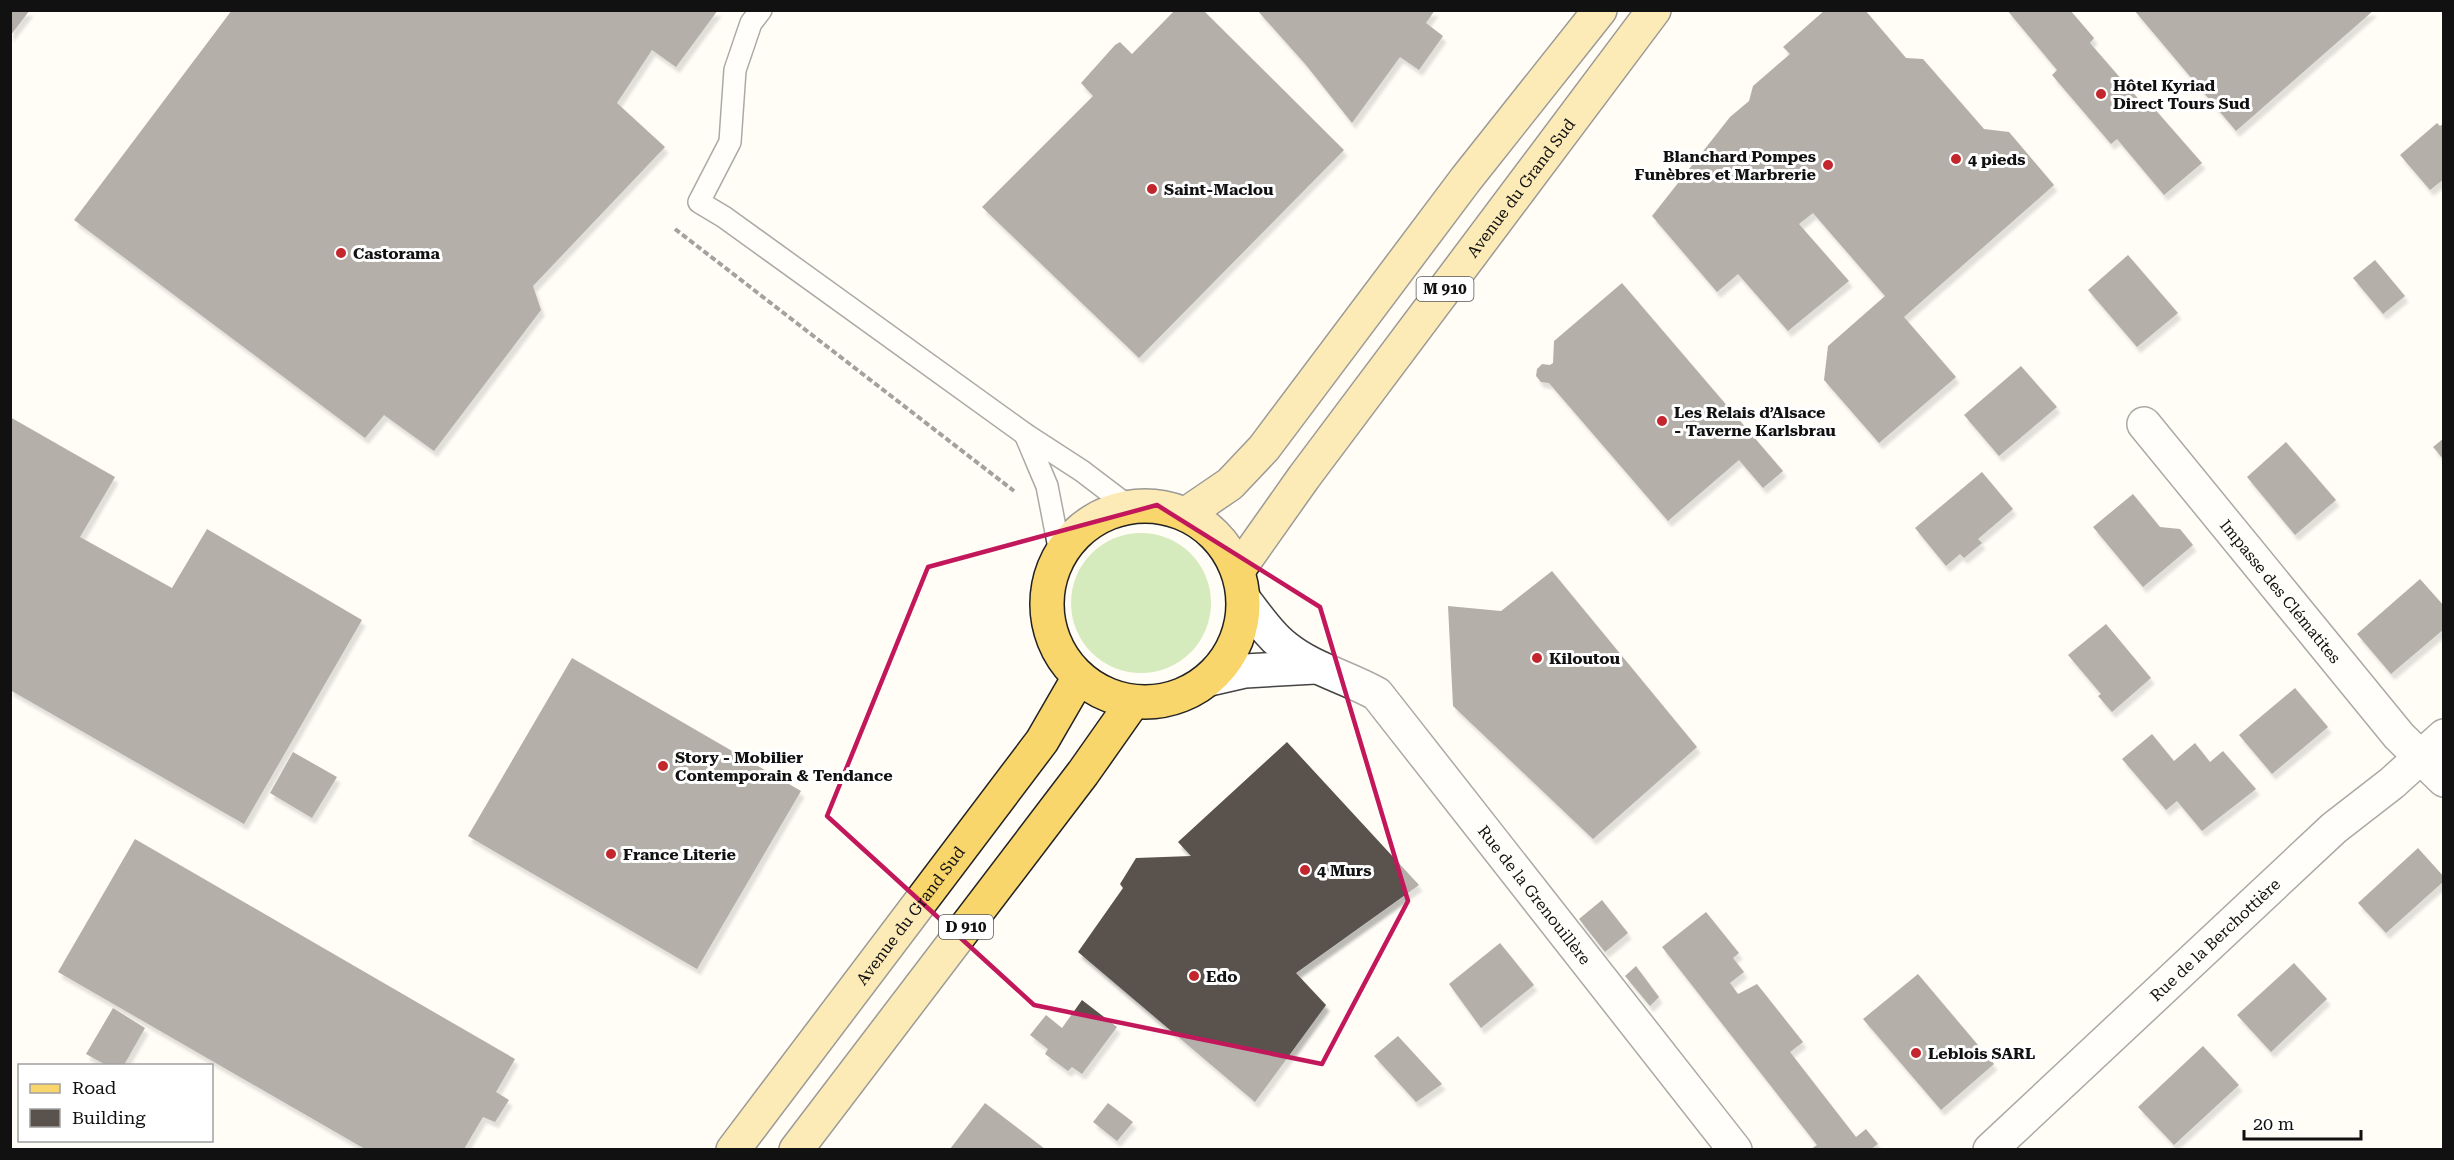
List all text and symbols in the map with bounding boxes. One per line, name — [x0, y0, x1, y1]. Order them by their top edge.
place label: Hôtel Kyriad Direct Tours Sud — [2113, 76, 2250, 113]
marker: Hôtel Kyriad Direct Tours Sud — [2094, 87, 2108, 101]
street label: Avenue du Grand Sud — [1463, 115, 1579, 261]
place label: Blanchard Pompes Funèbres et Marbrerie — [1635, 147, 1816, 184]
place label: 4 pieds — [1968, 150, 2025, 169]
marker: 4 pieds — [1949, 152, 1963, 166]
marker: Blanchard Pompes Funèbres et Marbrerie — [1821, 158, 1835, 172]
place label: Saint-Maclou — [1164, 180, 1274, 199]
marker: Saint-Maclou — [1145, 182, 1159, 196]
place label: Castorama — [353, 244, 441, 263]
marker: Castorama — [334, 246, 348, 260]
road number: M 910 — [1416, 277, 1474, 301]
place label: Les Relais d’Alsace - Taverne Karlsbrau — [1674, 403, 1836, 440]
marker: Les Relais d’Alsace - Taverne Karlsbrau — [1655, 414, 1669, 428]
street label: Impasse des Clématites — [2216, 516, 2345, 667]
place label: Kiloutou — [1549, 649, 1621, 668]
marker: Kiloutou — [1530, 651, 1544, 665]
place label: Story - Mobilier Contemporain & Tendance — [675, 748, 893, 785]
marker: Story - Mobilier Contemporain & Tendance — [656, 759, 670, 773]
street label: Rue de la Grenouillère — [1474, 822, 1595, 968]
street label: Avenue du Grand Sud — [852, 843, 969, 988]
place label: France Literie — [623, 845, 736, 864]
marker: France Literie — [604, 847, 618, 861]
place label: 4 Murs — [1317, 861, 1371, 880]
marker: 4 Murs — [1298, 863, 1312, 877]
street label: Rue de la Berchottière — [2146, 874, 2284, 1005]
road number: D 910 — [939, 915, 993, 939]
place label: Edo — [1206, 967, 1238, 986]
marker: Edo — [1187, 969, 1201, 983]
place label: Leblois SARL — [1928, 1044, 2035, 1063]
marker: Leblois SARL — [1909, 1046, 1923, 1060]
legend — [18, 1064, 213, 1142]
text: Road — [72, 1077, 117, 1098]
scale bar — [2244, 1103, 2361, 1141]
text: Building — [72, 1107, 146, 1128]
text: 20 m — [2253, 1113, 2294, 1134]

